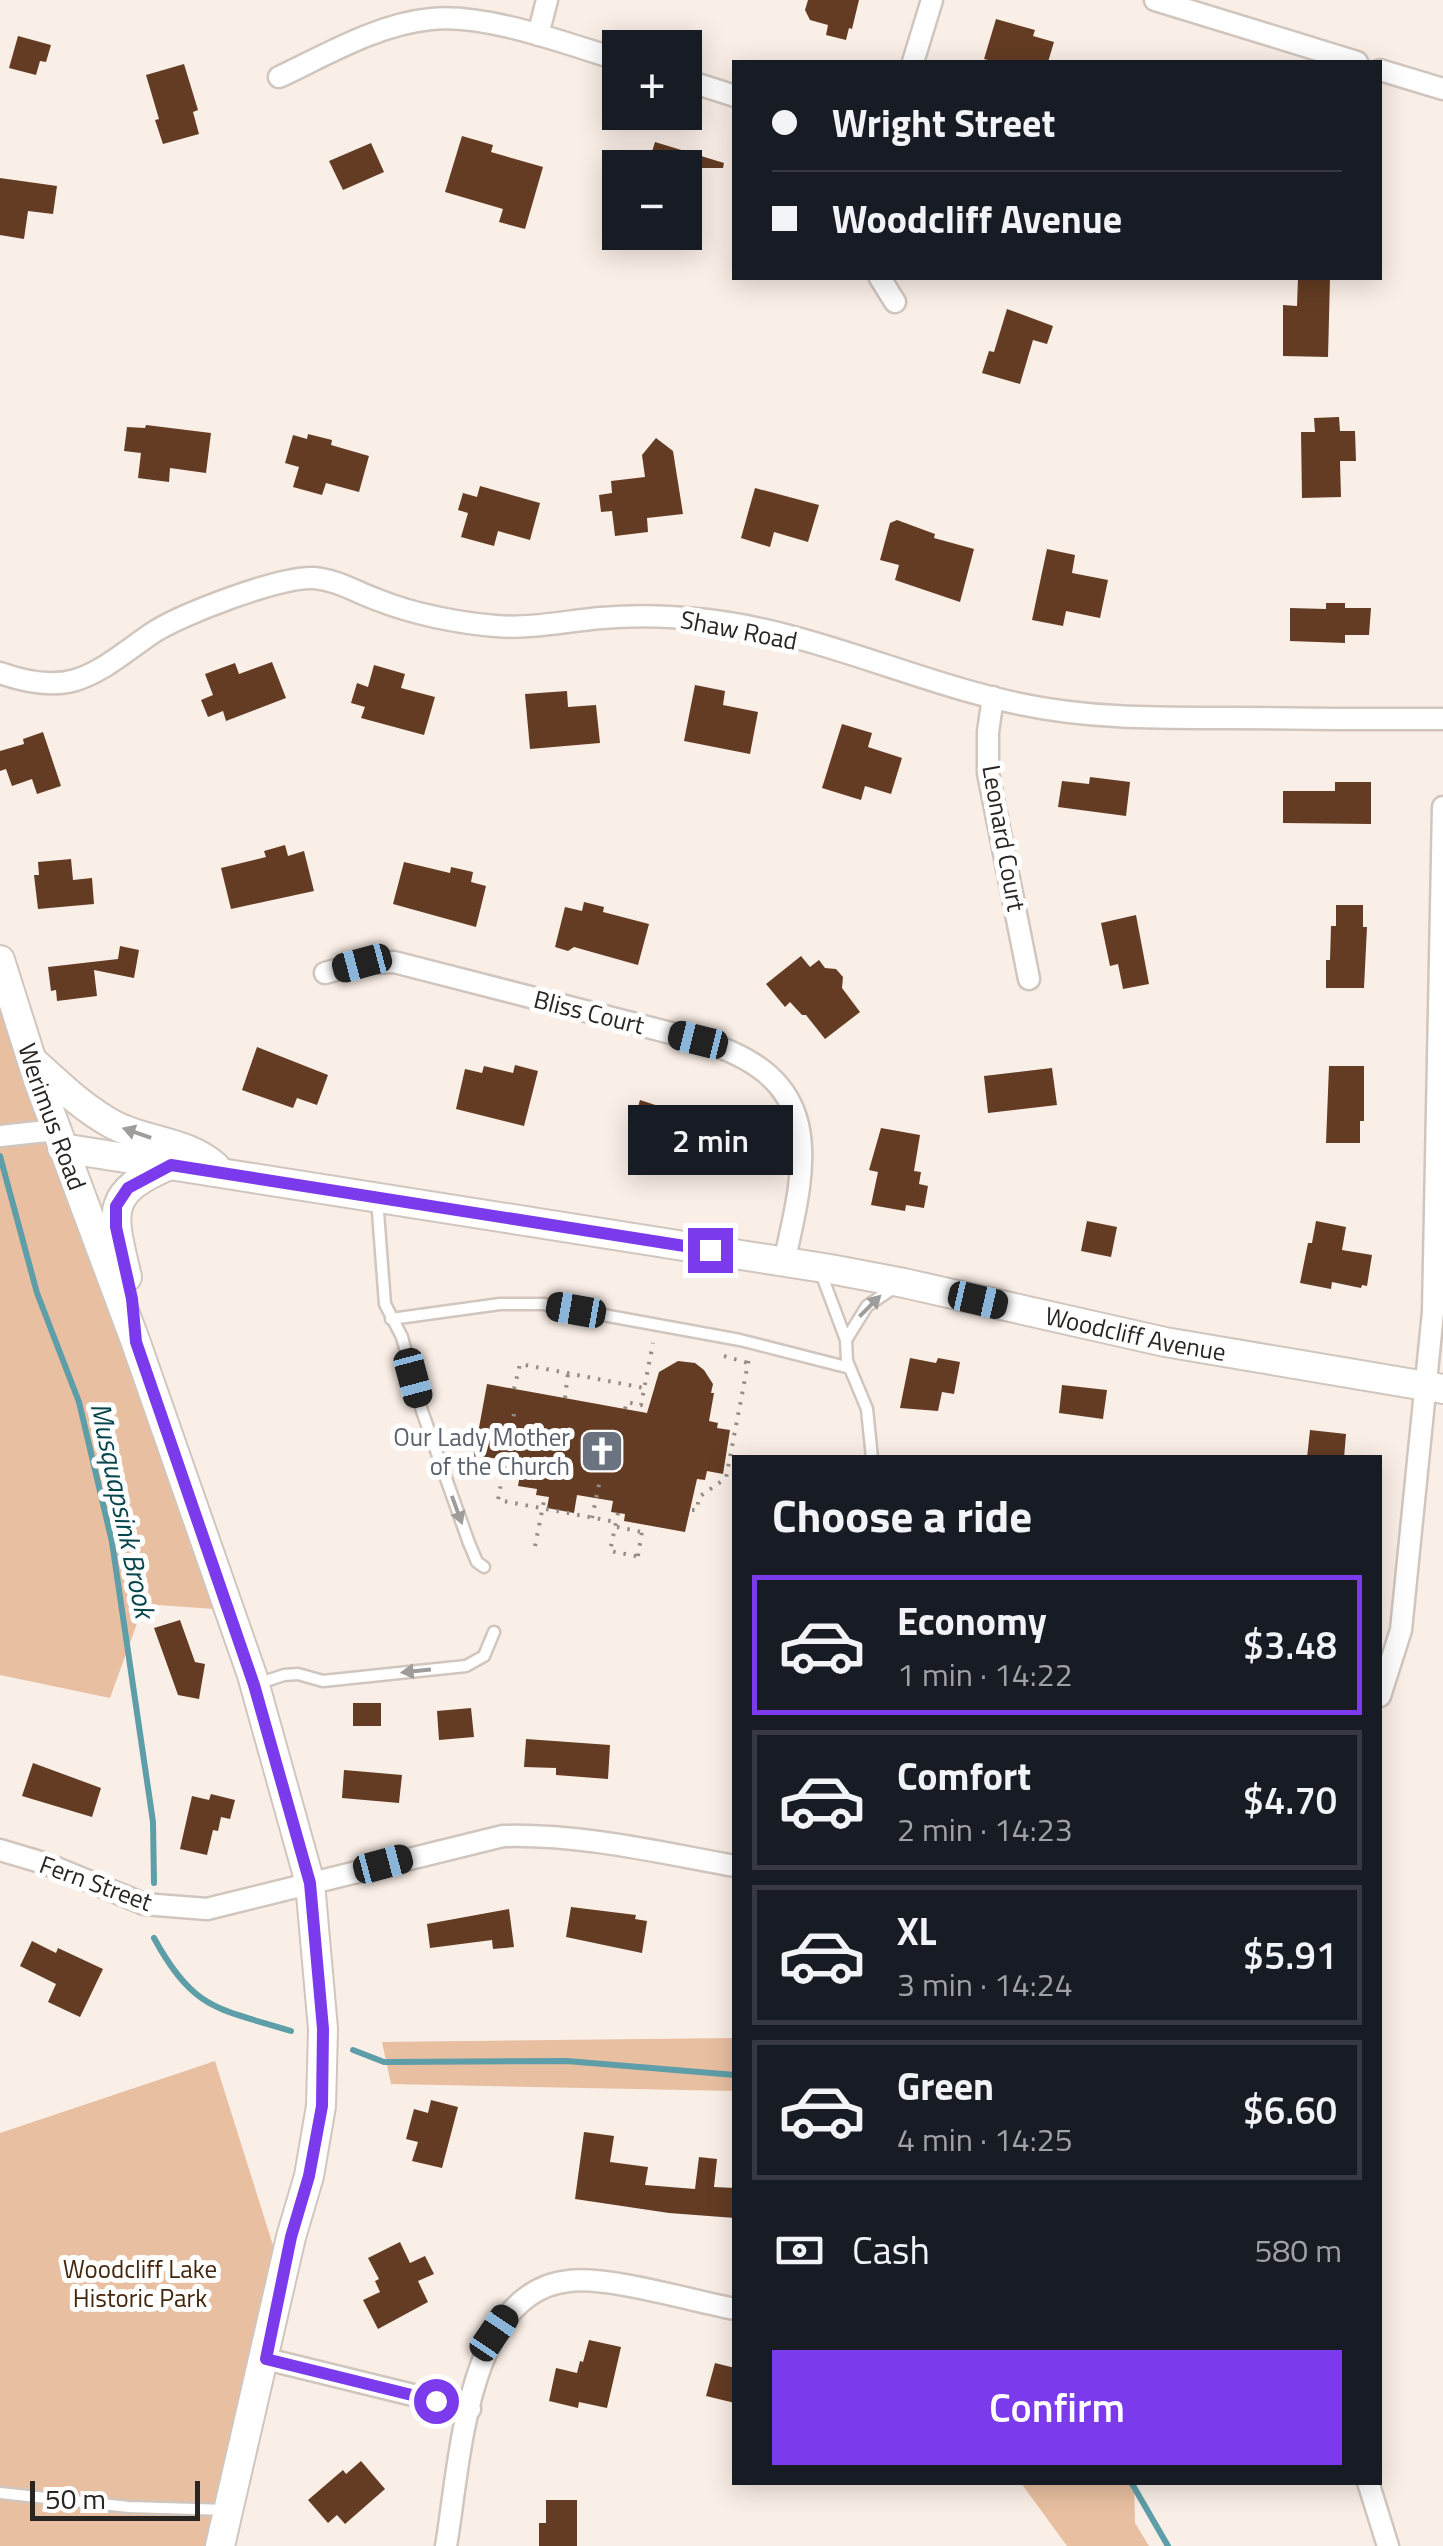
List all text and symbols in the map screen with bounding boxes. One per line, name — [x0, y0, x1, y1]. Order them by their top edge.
map controls — [602, 30, 702, 250]
button: + — [602, 30, 702, 130]
text: Wright Street — [832, 94, 1055, 152]
button: − — [602, 150, 702, 250]
text: Woodcliff Avenue — [832, 190, 1122, 248]
street label: Shaw Road — [677, 600, 801, 660]
street label: Leonard Court — [972, 762, 1036, 914]
car — [329, 941, 395, 985]
street label: Bliss Court — [530, 980, 648, 1044]
car — [665, 1018, 731, 1062]
street label: Werimus Road — [8, 1038, 96, 1195]
callout: 2 min — [628, 1105, 792, 1175]
text: 2 min — [672, 1116, 749, 1164]
one-way arrow — [121, 1125, 151, 1140]
route end — [688, 1228, 733, 1273]
car — [945, 1279, 1011, 1321]
car — [544, 1290, 608, 1330]
one-way arrow — [857, 1294, 881, 1318]
street label: Woodcliff Avenue — [1042, 1297, 1229, 1371]
car — [391, 1345, 435, 1411]
water label: Musquapsink Brook — [80, 1398, 168, 1625]
place label: Our Lady Mother of the Church — [393, 1418, 570, 1485]
church icon: Our Lady Mother of the Church — [579, 1428, 625, 1474]
text: Choose a ride — [772, 1481, 1032, 1549]
one-way arrow — [450, 1495, 465, 1525]
text: Economy — [897, 1592, 1047, 1650]
icon: car — [777, 1600, 867, 1690]
text: $3.48 — [1243, 1616, 1337, 1674]
text: 1 min · 14:22 — [897, 1650, 1073, 1698]
one-way arrow — [399, 1663, 431, 1679]
text: Comfort — [897, 1747, 1031, 1805]
icon: car — [777, 1755, 867, 1845]
text: $4.70 — [1243, 1771, 1337, 1829]
text: 2 min · 14:23 — [897, 1805, 1073, 1853]
car — [350, 1842, 416, 1886]
street label: Fern Street — [34, 1845, 158, 1921]
text: XL — [897, 1902, 937, 1960]
icon: car — [777, 1910, 867, 2000]
text: $5.91 — [1243, 1926, 1337, 1984]
text: 3 min · 14:24 — [897, 1960, 1073, 2008]
text: Green — [897, 2057, 994, 2115]
icon: car — [777, 2065, 867, 2155]
text: $6.60 — [1243, 2081, 1337, 2139]
text: 4 min · 14:25 — [897, 2115, 1073, 2163]
text: Cash — [852, 2221, 930, 2279]
icon: cash — [772, 2223, 827, 2278]
text: 580 m — [1254, 2226, 1342, 2274]
park label: Woodcliff Lake Historic Park — [63, 2250, 217, 2317]
car — [465, 2300, 523, 2366]
button: Confirm — [772, 2350, 1342, 2465]
route start — [414, 2379, 459, 2424]
scale bar — [30, 2476, 200, 2520]
text: 50 m — [45, 2477, 106, 2520]

